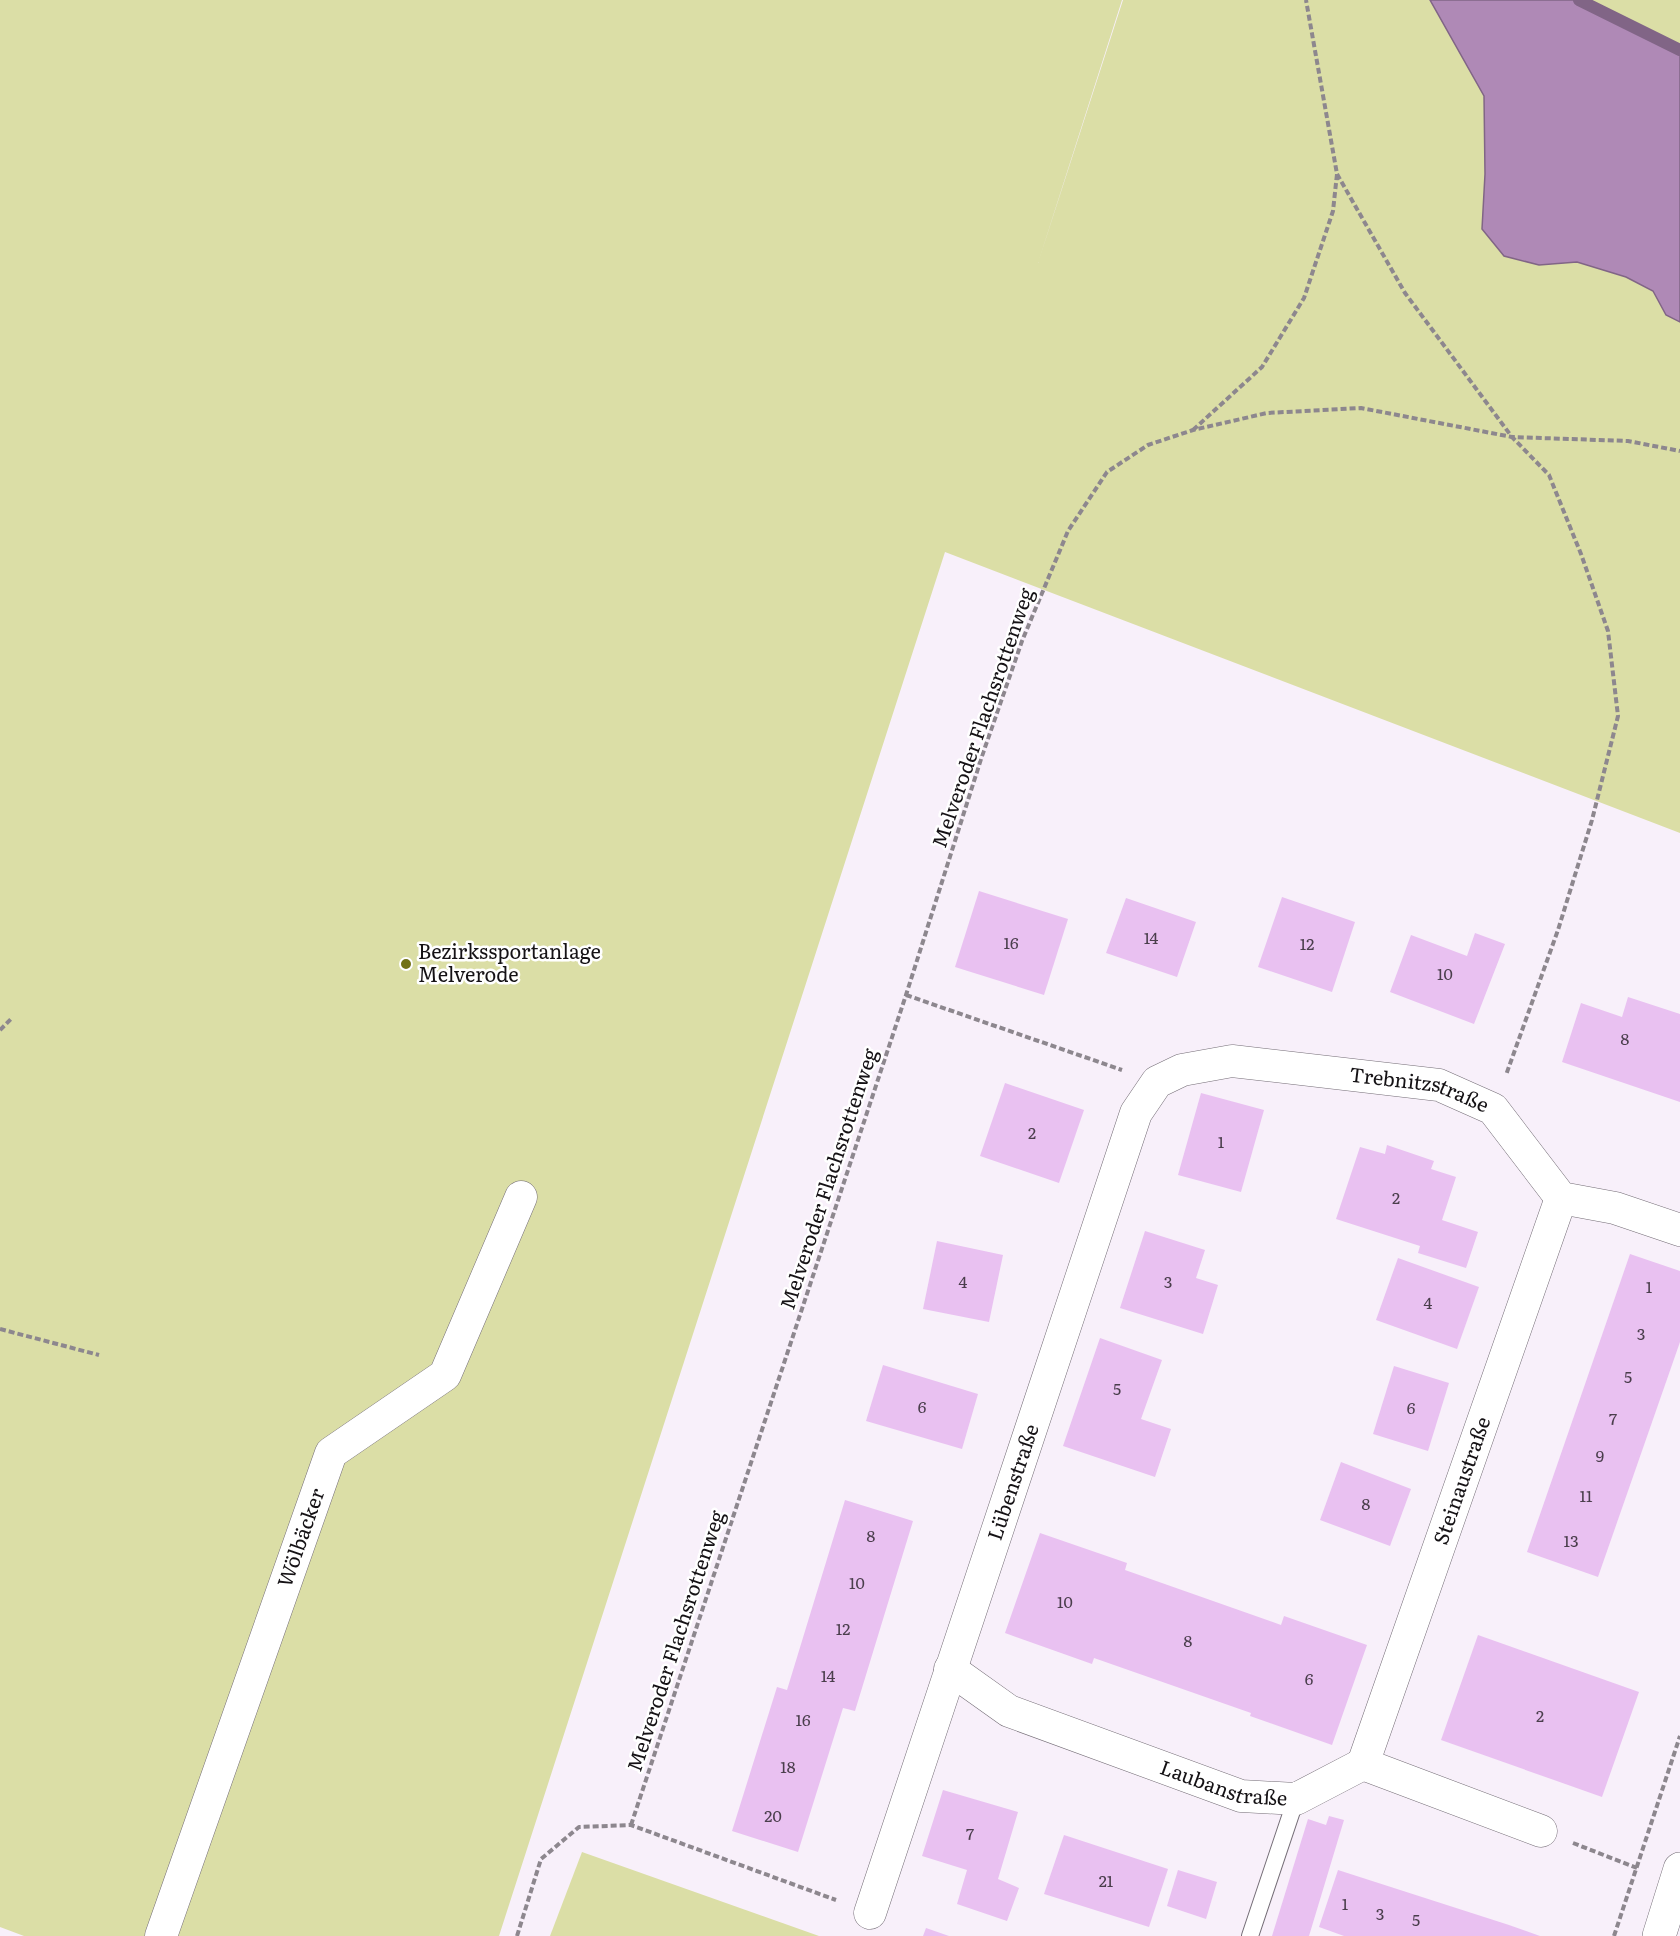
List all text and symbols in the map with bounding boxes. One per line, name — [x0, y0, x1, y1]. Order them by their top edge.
street label: Melveroder Flachsrottenweg — [922, 583, 1040, 851]
house number: 14 — [1144, 925, 1159, 949]
house number: 16 — [1003, 930, 1019, 954]
house number: 12 — [1300, 931, 1314, 955]
place label: Bezirkssportanlage Melverode — [418, 935, 601, 988]
marker: Bezirkssportanlage Melverode — [399, 957, 413, 971]
house number: 10 — [1437, 961, 1453, 985]
house number: 8 — [1621, 1026, 1630, 1050]
street label: Melveroder Flachsrottenweg — [771, 1043, 884, 1313]
street label: Trebnitzstraße — [1348, 1058, 1494, 1118]
house number: 2 — [1028, 1120, 1036, 1144]
house number: 1 — [1218, 1129, 1225, 1153]
house number: 2 — [1392, 1185, 1400, 1209]
house number: 4 — [959, 1269, 968, 1293]
house number: 3 — [1164, 1269, 1172, 1293]
house number: 1 — [1646, 1274, 1653, 1298]
house number: 4 — [1424, 1290, 1433, 1314]
house number: 3 — [1637, 1321, 1645, 1345]
house number: 5 — [1624, 1364, 1632, 1388]
house number: 5 — [1113, 1376, 1121, 1400]
house number: 6 — [918, 1394, 927, 1418]
house number: 6 — [1407, 1395, 1416, 1419]
house number: 7 — [1609, 1406, 1617, 1430]
street label: Steinaustraße — [1424, 1412, 1496, 1548]
street label: Lübenstraße — [978, 1420, 1045, 1544]
house number: 9 — [1596, 1443, 1604, 1467]
street label: Wölbäcker — [268, 1483, 331, 1591]
house number: 11 — [1579, 1483, 1593, 1507]
house number: 8 — [1362, 1491, 1371, 1515]
street label: Melveroder Flachsrottenweg — [618, 1505, 731, 1775]
house number: 8 — [867, 1523, 876, 1547]
house number: 13 — [1563, 1528, 1579, 1552]
house number: 10 — [849, 1570, 865, 1594]
house number: 10 — [1057, 1589, 1073, 1613]
house number: 12 — [836, 1616, 850, 1640]
house number: 8 — [1184, 1628, 1193, 1652]
house number: 14 — [821, 1663, 836, 1687]
house number: 6 — [1305, 1666, 1314, 1690]
house number: 2 — [1536, 1703, 1544, 1727]
house number: 16 — [795, 1707, 811, 1731]
street label: Laubanstraße — [1156, 1751, 1288, 1812]
house number: 18 — [780, 1754, 796, 1778]
house number: 20 — [764, 1803, 782, 1827]
house number: 7 — [966, 1821, 974, 1845]
house number: 21 — [1099, 1868, 1114, 1892]
house number: 1 — [1342, 1891, 1349, 1915]
house number: 3 — [1376, 1901, 1384, 1925]
house number: 5 — [1412, 1907, 1420, 1931]

